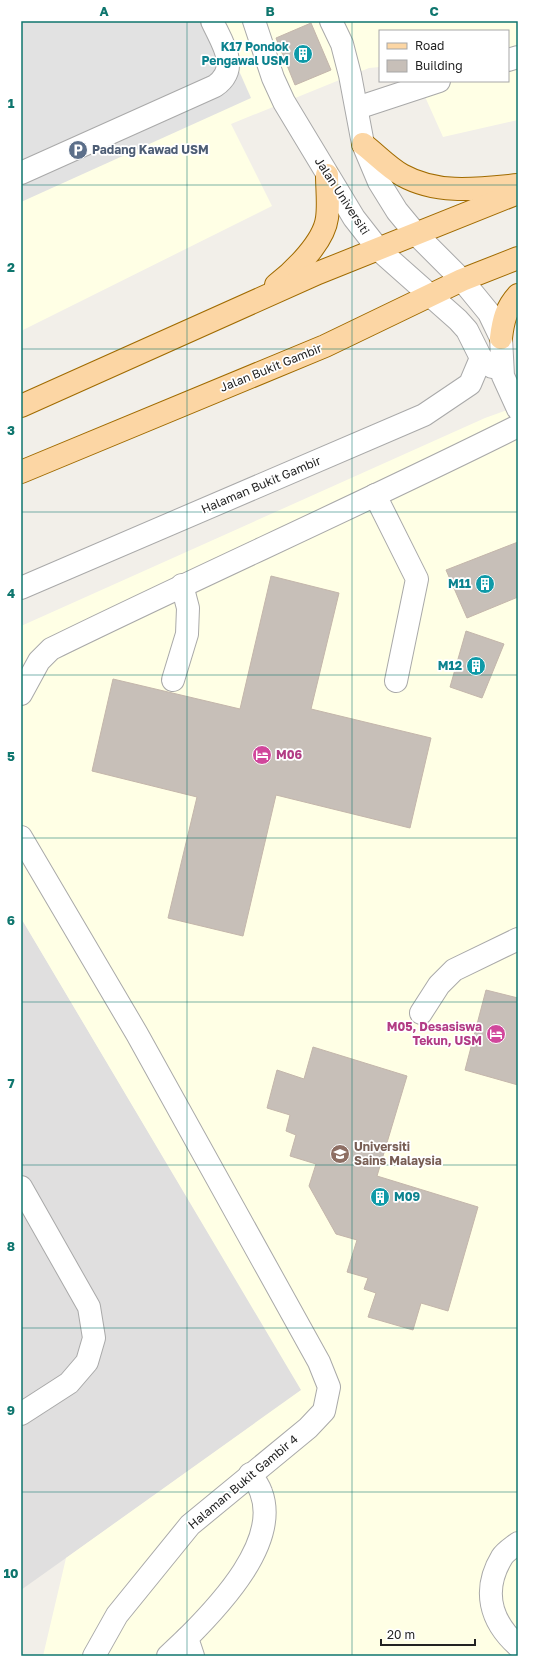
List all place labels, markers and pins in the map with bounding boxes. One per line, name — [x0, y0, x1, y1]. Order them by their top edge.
place label: K17 Pondok Pengawal USM — [201, 39, 289, 68]
building icon: K17 Pondok Pengawal USM — [292, 43, 314, 65]
parking icon: Padang Kawad USM — [67, 139, 89, 161]
place label: Padang Kawad USM — [92, 142, 209, 157]
building icon: M11 — [474, 573, 496, 595]
place label: M11 — [448, 576, 471, 591]
building icon: M12 — [465, 655, 487, 677]
place label: M12 — [438, 658, 462, 673]
hotel icon: M06 — [251, 744, 273, 766]
place label: M06 — [276, 747, 302, 762]
place label: M05, Desasiswa Tekun, USM — [387, 1019, 482, 1048]
hotel icon: M05, Desasiswa Tekun, USM — [485, 1023, 507, 1045]
place label: Universiti Sains Malaysia — [354, 1139, 442, 1168]
school or university icon: Universiti Sains Malaysia — [329, 1143, 351, 1165]
building icon: M09 — [369, 1186, 391, 1208]
place label: M09 — [394, 1189, 420, 1204]

